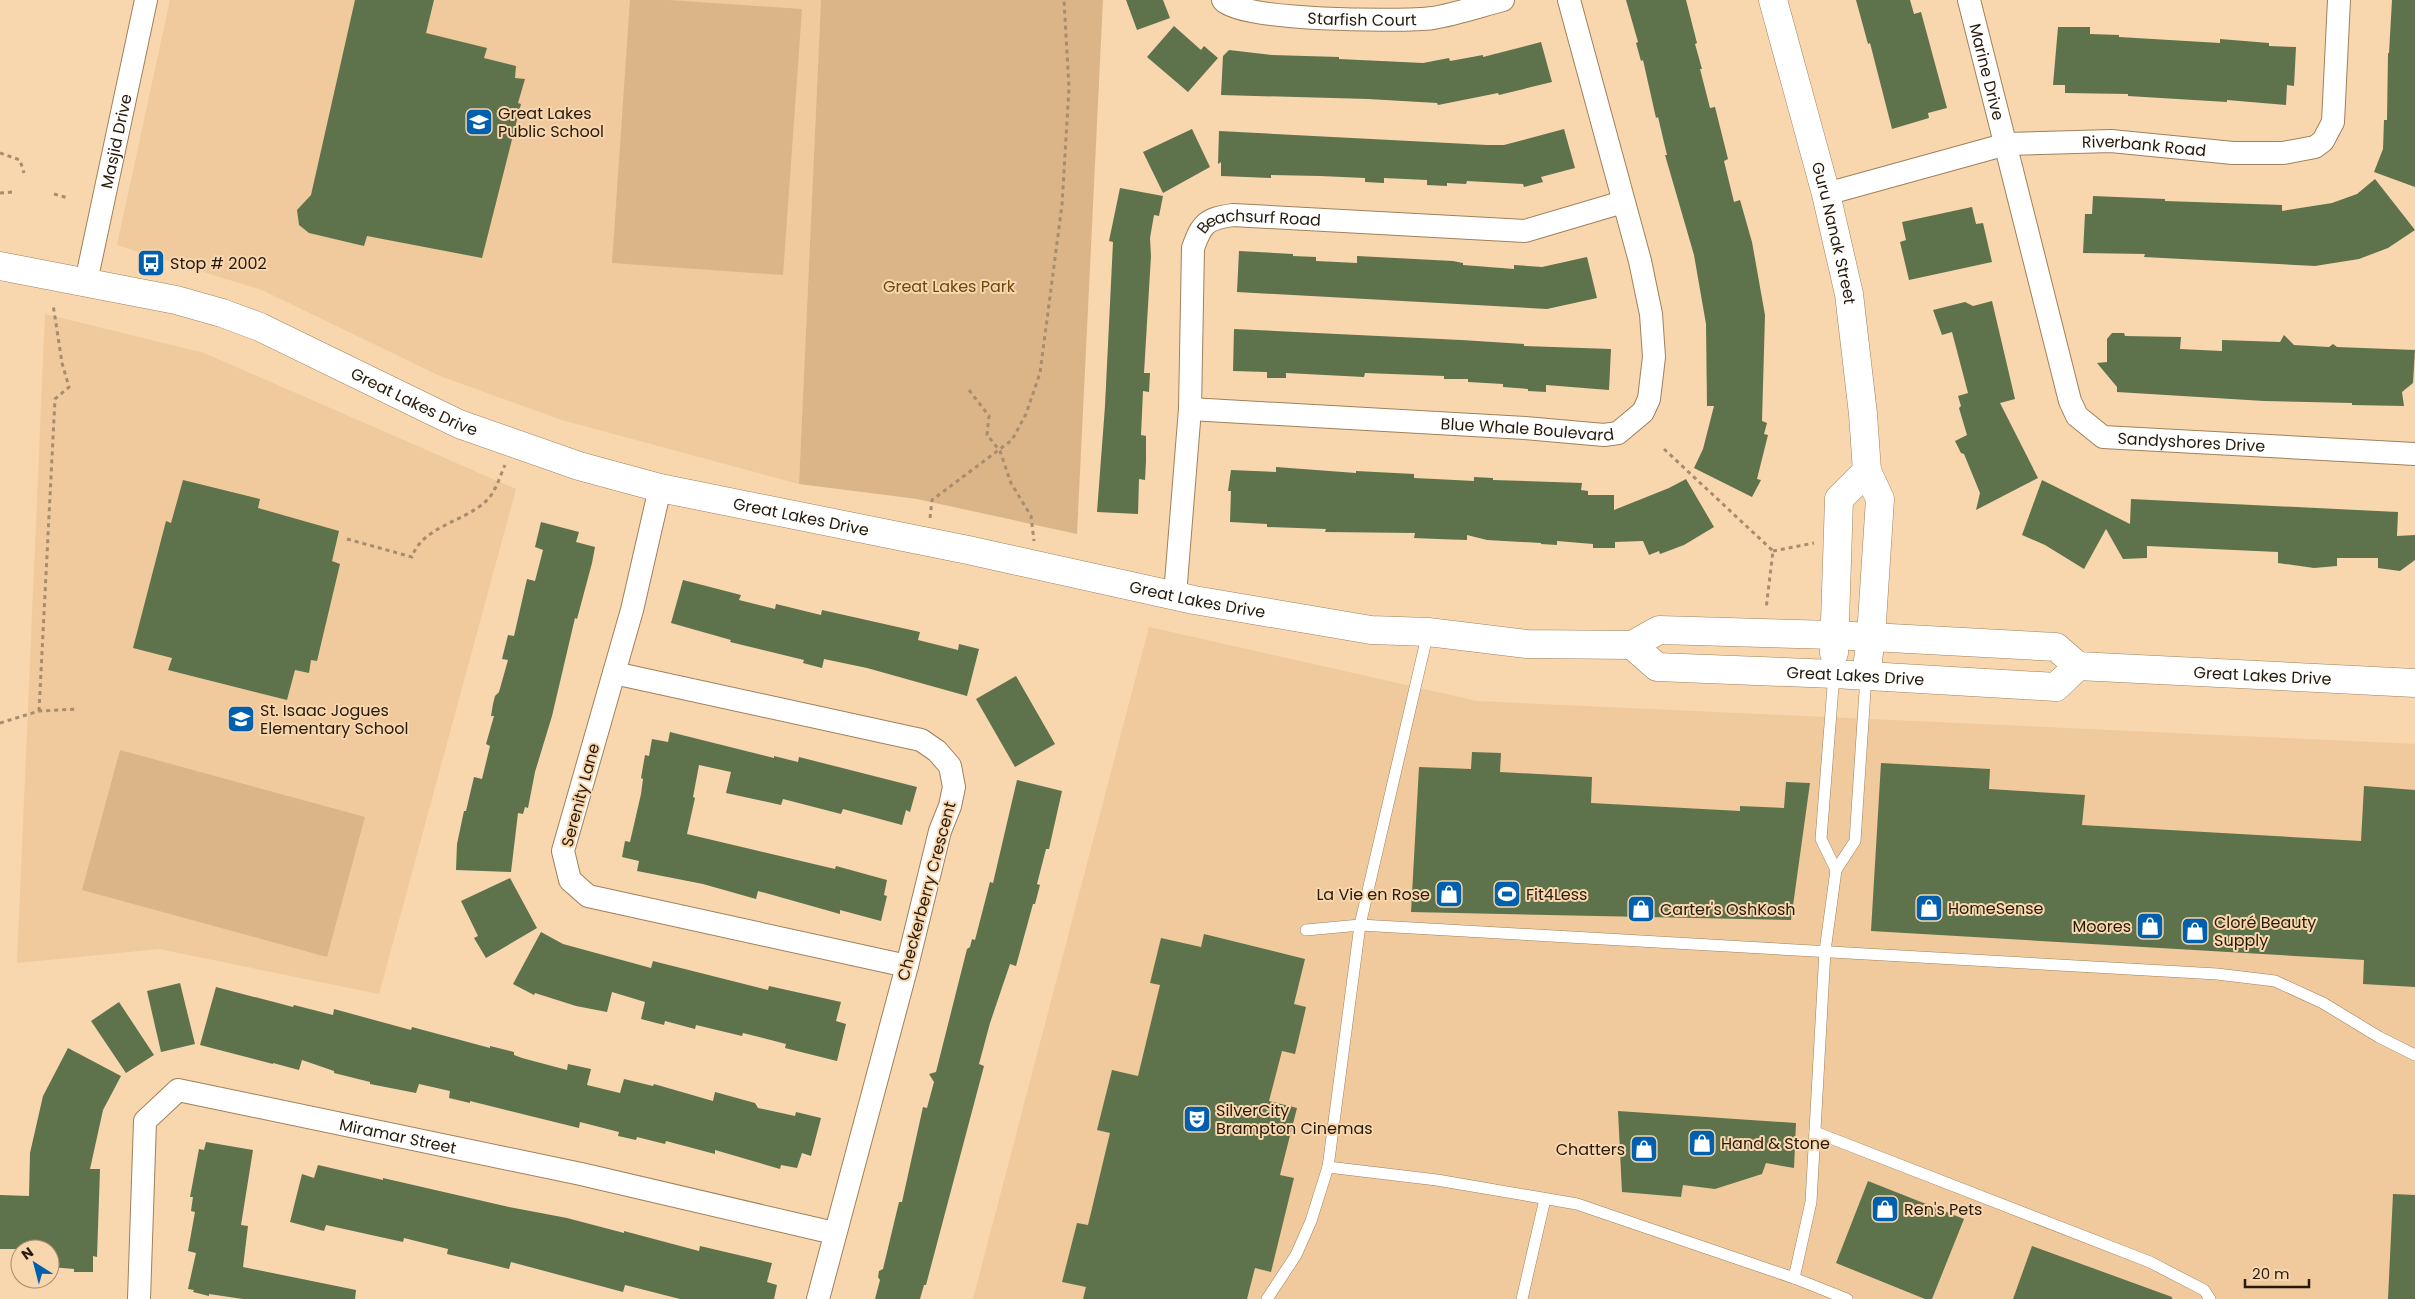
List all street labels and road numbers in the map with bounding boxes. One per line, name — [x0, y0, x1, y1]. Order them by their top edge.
street label: Starfish Court — [1307, 7, 1417, 32]
street label: Marine Drive — [1963, 21, 2010, 123]
street label: Masjid Drive — [95, 92, 138, 191]
street label: Riverbank Road — [2082, 130, 2207, 162]
street label: Guru Nanak Street — [1806, 159, 1861, 306]
street label: Beachsurf Road — [1191, 204, 1322, 238]
street label: Great Lakes Drive — [347, 362, 481, 442]
street label: Blue Whale Boulevard — [1440, 412, 1616, 447]
street label: Sandyshores Drive — [2117, 427, 2266, 458]
street label: Great Lakes Drive — [731, 492, 871, 542]
street label: Great Lakes Drive — [1127, 575, 1267, 624]
street label: Great Lakes Drive — [1786, 661, 1925, 691]
street label: Great Lakes Drive — [2193, 661, 2332, 691]
street label: Serenity Lane — [556, 741, 605, 849]
street label: Checkerberry Crescent — [891, 799, 962, 983]
street label: Miramar Street — [337, 1113, 459, 1160]

